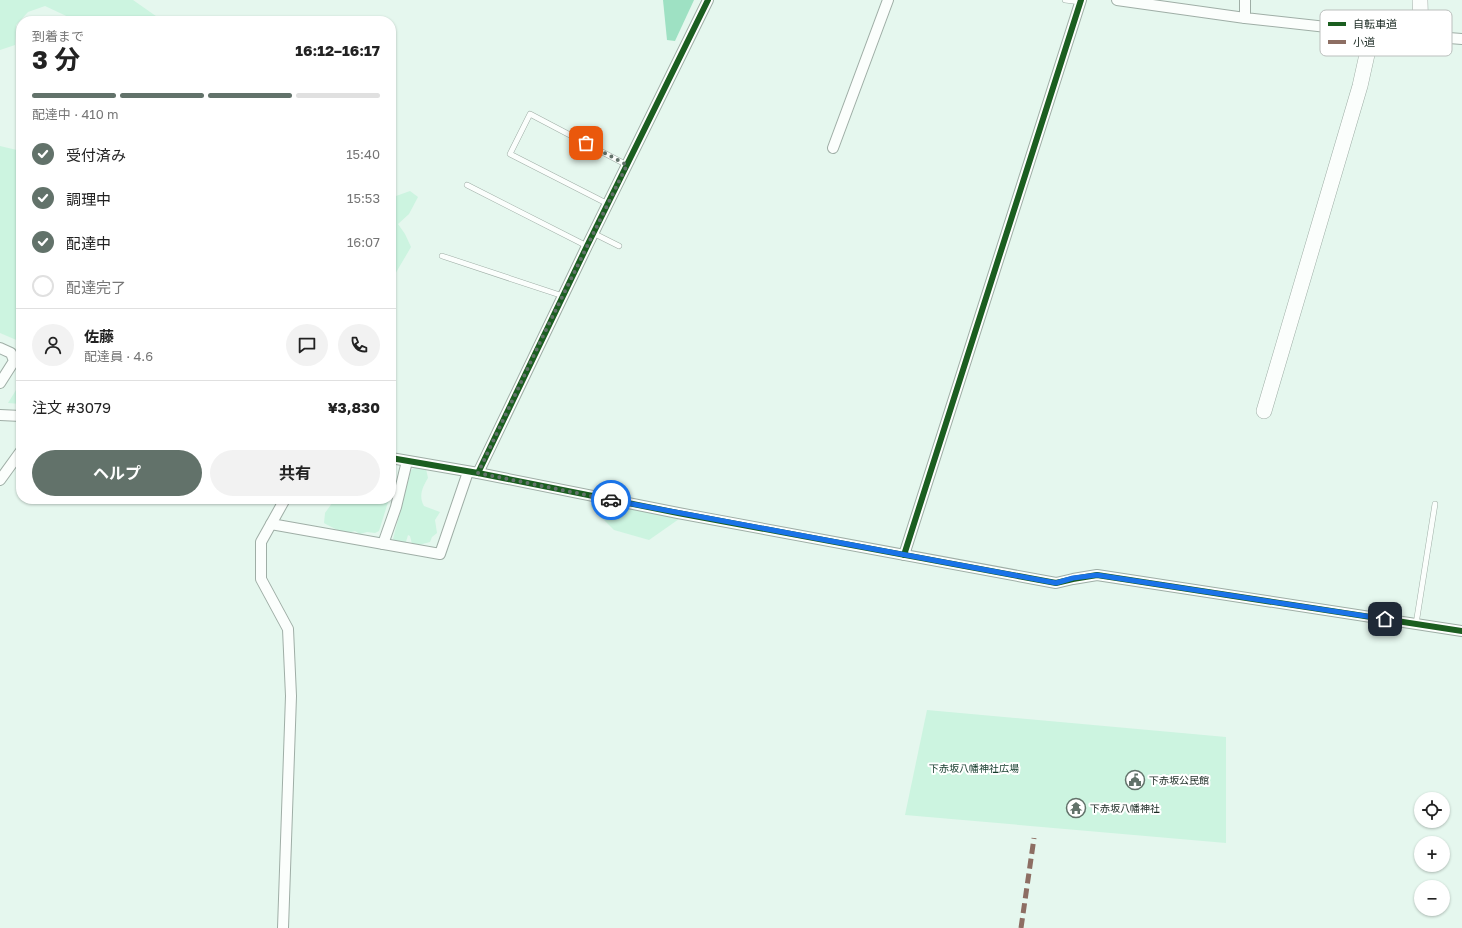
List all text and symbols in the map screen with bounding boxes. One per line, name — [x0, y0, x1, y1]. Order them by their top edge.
legend — [1320, 10, 1452, 56]
text: 自転車道 — [1353, 17, 1397, 30]
text: 到着まで — [32, 28, 84, 44]
text: 小道 — [1353, 35, 1375, 48]
text: 16:12–16:17 — [295, 41, 380, 59]
text: 3 分 — [32, 44, 80, 75]
text: 配達中 · 410 m — [32, 106, 118, 122]
pin — [569, 126, 603, 160]
icon: bag — [575, 132, 597, 154]
icon: check — [32, 143, 54, 165]
text: 受付済み — [66, 146, 126, 164]
text: 15:40 — [346, 146, 380, 162]
icon: check — [32, 187, 54, 209]
text: 調理中 — [66, 190, 111, 208]
text: 15:53 — [347, 190, 380, 206]
icon: check — [32, 231, 54, 253]
text: 配達中 — [66, 234, 111, 252]
text: 16:07 — [347, 234, 380, 250]
text: 配達完了 — [66, 278, 126, 296]
button: person — [32, 324, 74, 366]
button: chat — [286, 324, 328, 366]
button: phone — [338, 324, 380, 366]
text: 佐藤 — [84, 327, 114, 345]
text: 配達員 · 4.6 — [84, 348, 153, 364]
text: 注文 #3079 — [32, 398, 111, 416]
text: ¥3,830 — [328, 398, 380, 416]
button: ヘルプ — [32, 450, 202, 496]
button: 共有 — [210, 450, 380, 496]
courier — [591, 480, 631, 520]
icon: car — [600, 489, 622, 511]
pin — [1368, 602, 1402, 636]
icon: home — [1374, 608, 1396, 630]
park label: 下赤坂八幡神社広場 — [929, 762, 1019, 774]
public building icon: 下赤坂公民館 — [1124, 769, 1146, 791]
place label: 下赤坂公民館 — [1149, 774, 1209, 786]
map controls — [1414, 792, 1450, 916]
button: locate — [1414, 792, 1450, 828]
temple icon: 下赤坂八幡神社 — [1065, 797, 1087, 819]
place label: 下赤坂八幡神社 — [1090, 802, 1160, 814]
button: + — [1414, 836, 1450, 872]
button: − — [1414, 880, 1450, 916]

